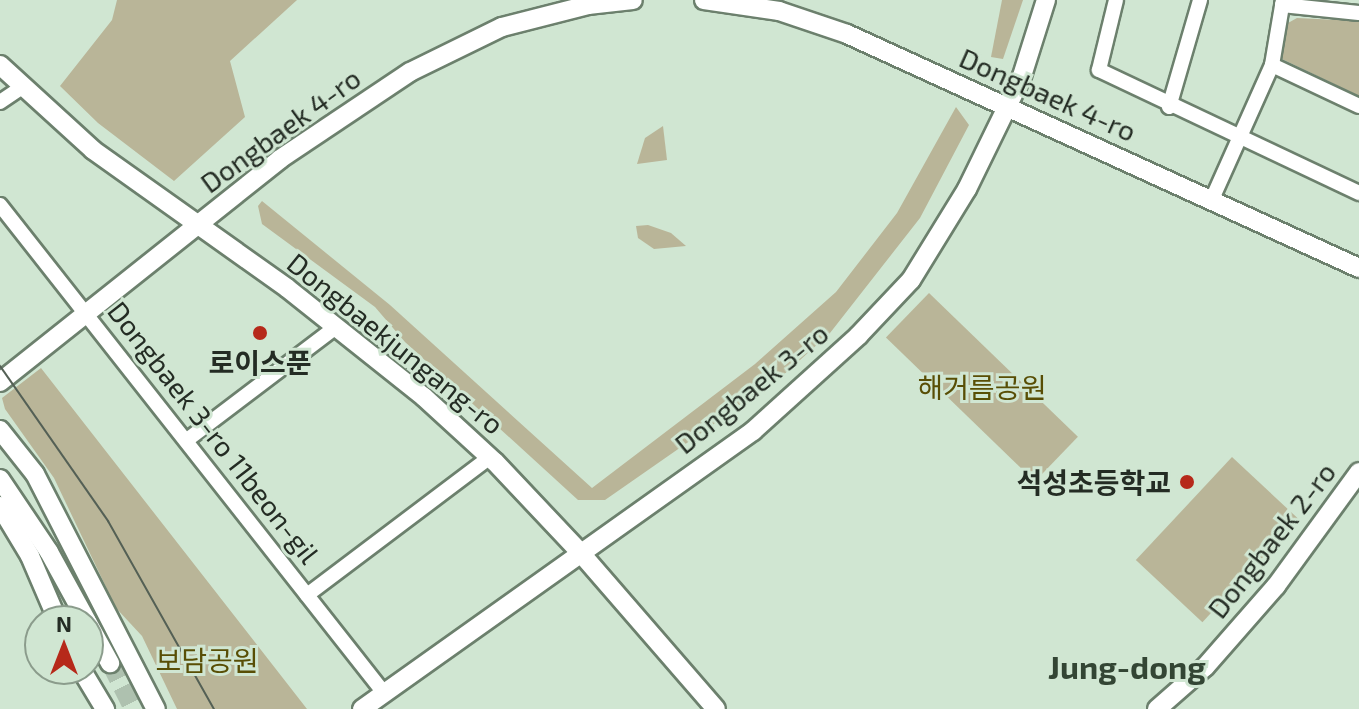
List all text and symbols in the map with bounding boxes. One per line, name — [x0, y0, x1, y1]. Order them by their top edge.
street label: Dongbaek 4-ro — [954, 40, 1142, 148]
street label: Dongbaek 4-ro — [193, 61, 367, 199]
street label: Dongbaekjungang-ro — [281, 246, 511, 440]
street label: Dongbaek 3-ro 11beon-gil — [101, 294, 327, 570]
street label: Dongbaek 3-ro — [667, 316, 835, 460]
marker: 로이스푼 — [251, 324, 269, 342]
place label: 로이스푼 — [208, 345, 312, 379]
park label: 해거름공원 — [918, 370, 1046, 404]
street label: Dongbaek 2-ro — [1200, 455, 1342, 625]
place label: 석성초등학교 — [1016, 465, 1171, 499]
marker: 석성초등학교 — [1178, 473, 1196, 491]
north arrow — [24, 605, 104, 685]
text: N — [56, 610, 72, 636]
park label: 보담공원 — [155, 643, 259, 677]
district label: Jung-dong — [1048, 647, 1206, 685]

